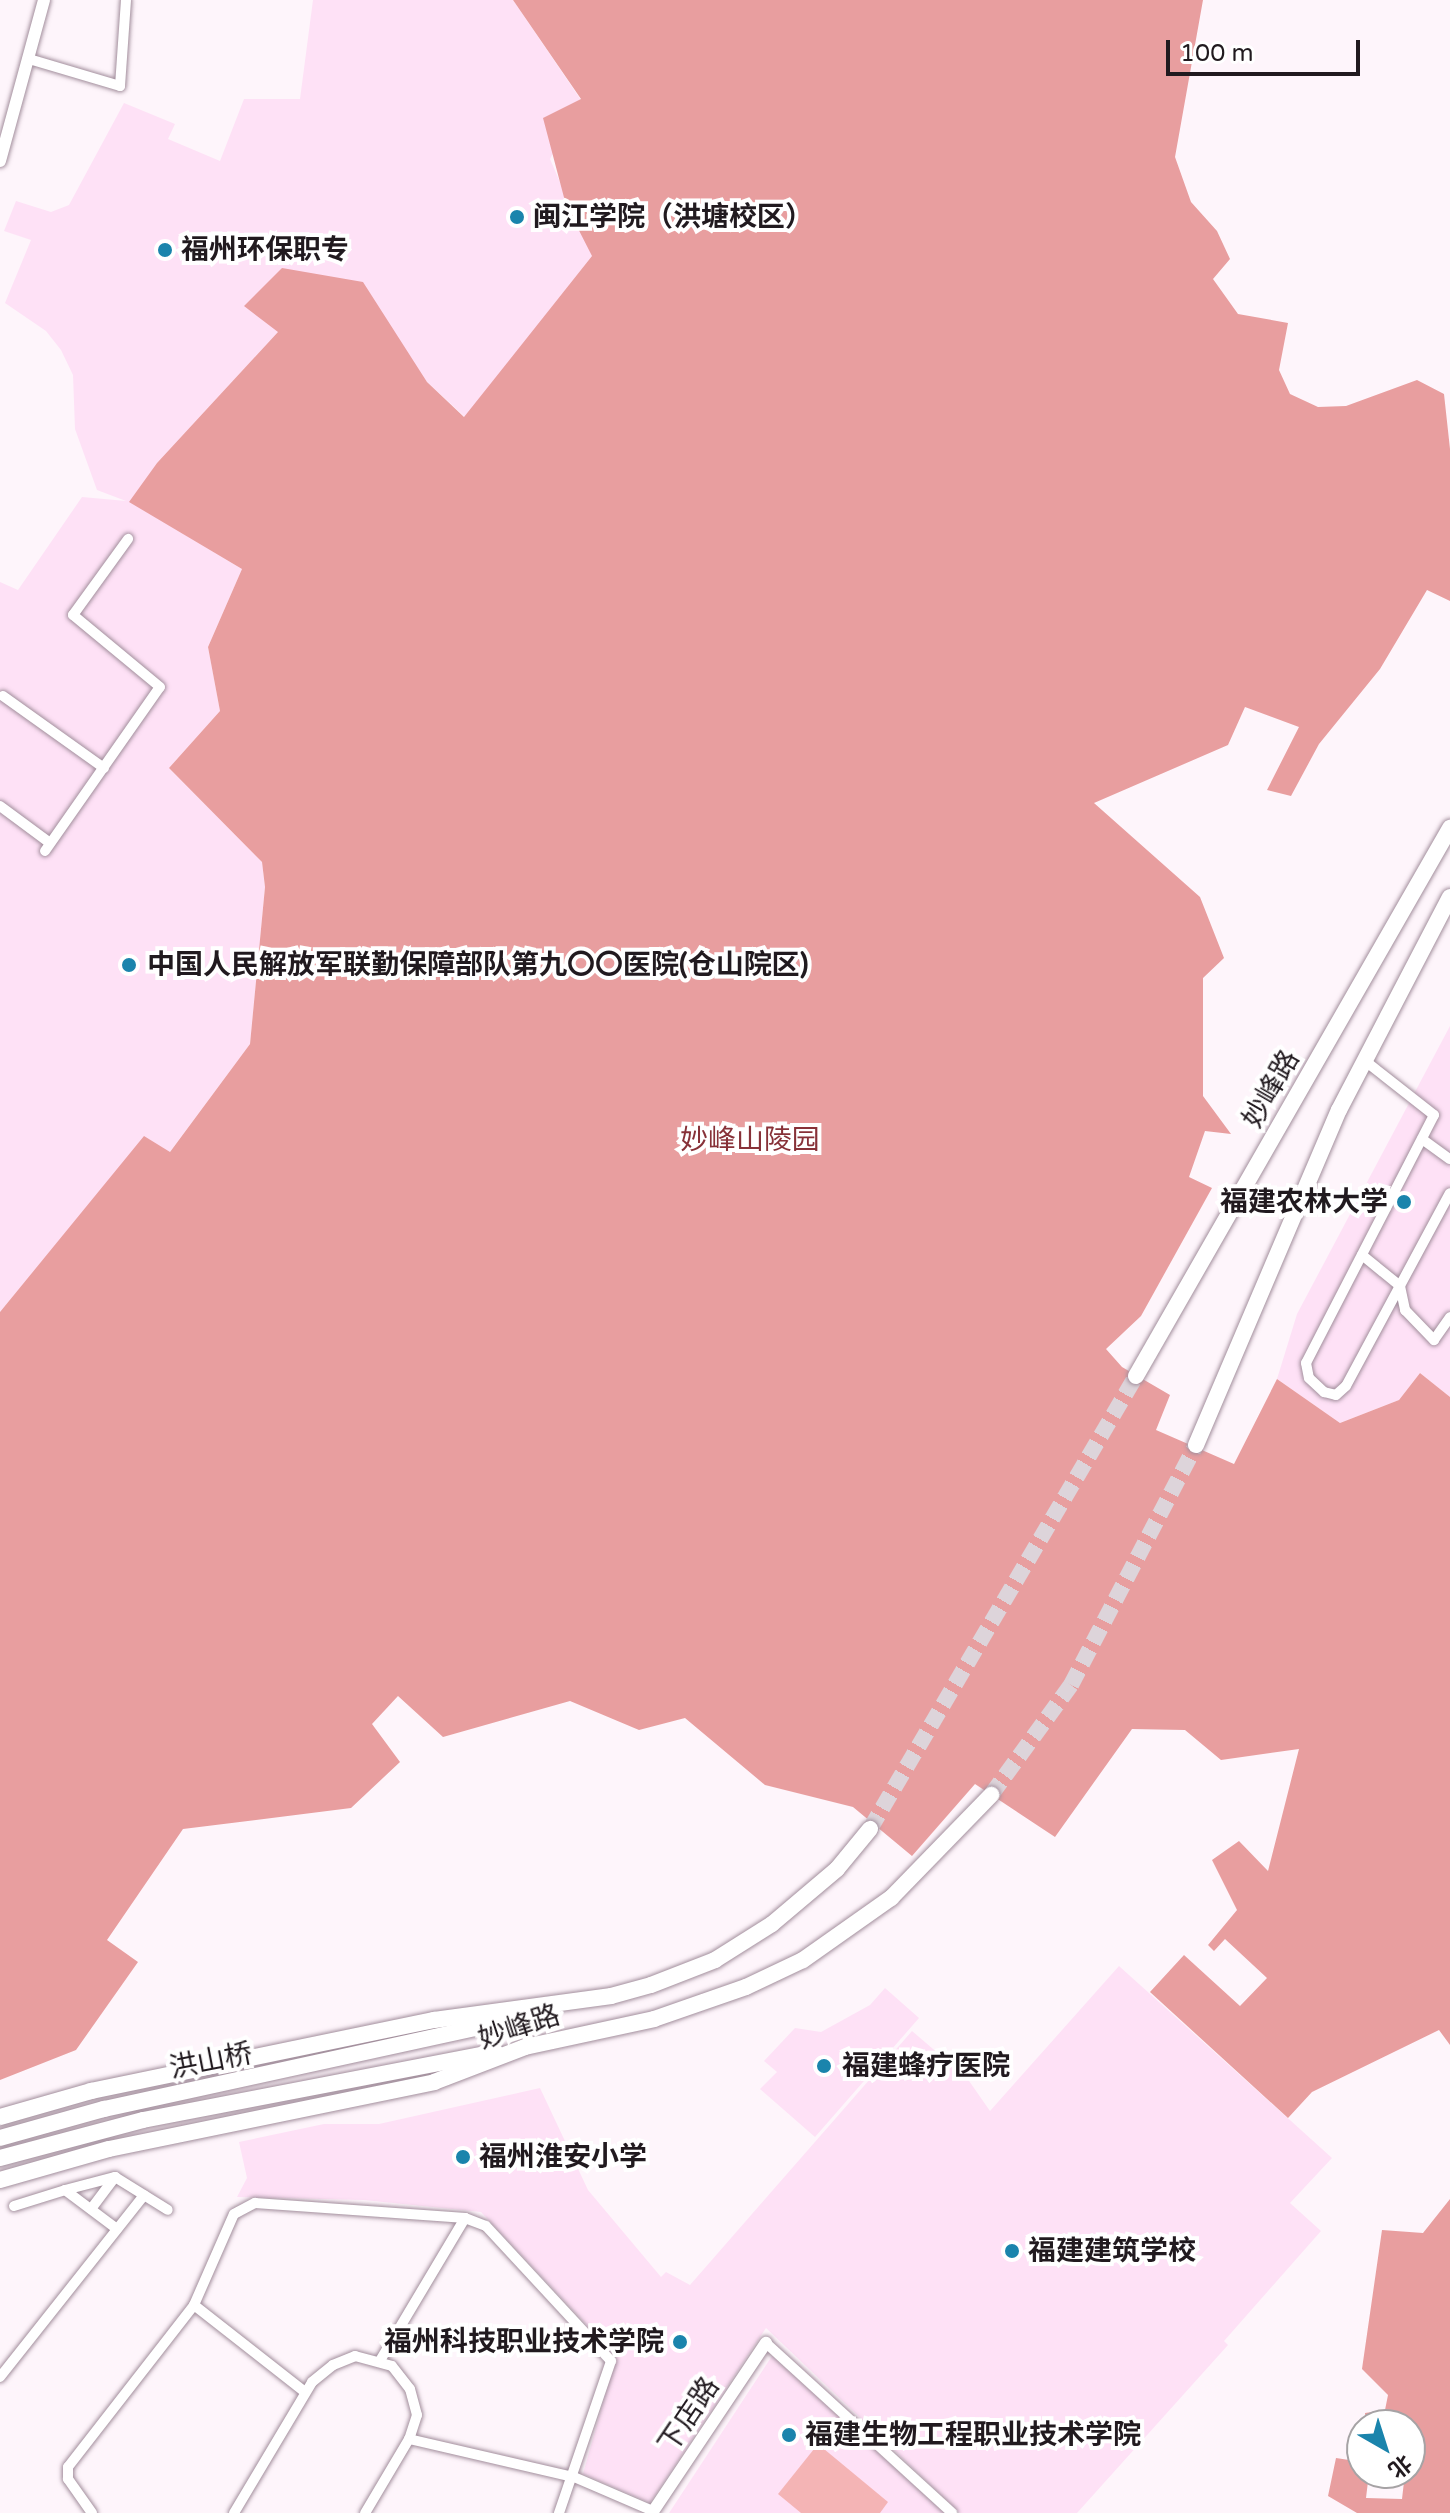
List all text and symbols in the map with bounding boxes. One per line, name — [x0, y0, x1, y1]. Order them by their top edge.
scale bar — [1170, 24, 1364, 74]
text: 100 m — [1180, 39, 1254, 68]
place label: 闽江学院（洪塘校区） — [533, 200, 813, 234]
marker: 闽江学院（洪塘校区） — [508, 208, 526, 226]
place label: 福州环保职专 — [181, 233, 349, 267]
marker: 福州环保职专 — [156, 241, 174, 259]
place label: 中国人民解放军联勤保障部队第九〇〇医院(仓山院区) — [147, 948, 808, 982]
marker: 中国人民解放军联勤保障部队第九〇〇医院(仓山院区) — [118, 954, 140, 976]
street label: 妙峰路 — [1235, 1044, 1307, 1134]
park label: 妙峰山陵园 — [680, 1123, 820, 1157]
place label: 福建农林大学 — [1220, 1185, 1388, 1219]
marker: 福建农林大学 — [1395, 1193, 1413, 1211]
street label: 妙峰路 — [474, 1998, 564, 2056]
street label: 洪山桥 — [167, 2036, 255, 2086]
place label: 福建蜂疗医院 — [842, 2049, 1010, 2083]
marker: 福建蜂疗医院 — [813, 2055, 835, 2077]
place label: 福州淮安小学 — [479, 2140, 647, 2174]
marker: 福州淮安小学 — [454, 2148, 472, 2166]
place label: 福建建筑学校 — [1028, 2234, 1196, 2268]
marker: 福建建筑学校 — [1003, 2242, 1021, 2260]
place label: 福州科技职业技术学院 — [384, 2325, 664, 2359]
marker: 福州科技职业技术学院 — [671, 2333, 689, 2351]
street label: 下店路 — [652, 2371, 726, 2459]
north arrow — [1346, 2409, 1426, 2489]
place label: 福建生物工程职业技术学院 — [805, 2418, 1141, 2452]
marker: 福建生物工程职业技术学院 — [780, 2426, 798, 2444]
text: 北 — [1383, 2449, 1417, 2483]

